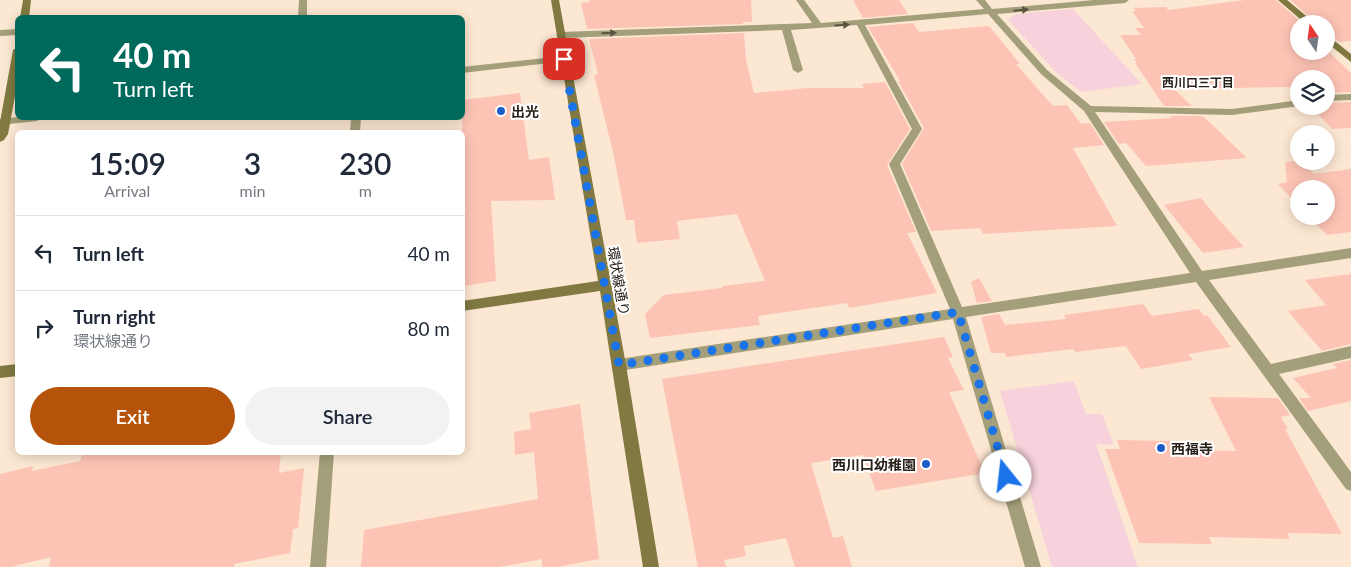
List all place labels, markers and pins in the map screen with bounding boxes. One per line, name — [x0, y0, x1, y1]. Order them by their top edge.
pin — [543, 38, 585, 80]
place label: 出光 — [511, 103, 539, 120]
marker: 出光 — [495, 105, 507, 117]
place label: 西福寺 — [1171, 440, 1213, 457]
marker: 西福寺 — [1155, 442, 1167, 454]
place label: 西川口幼稚園 — [832, 456, 916, 473]
marker: 西川口幼稚園 — [920, 458, 932, 470]

